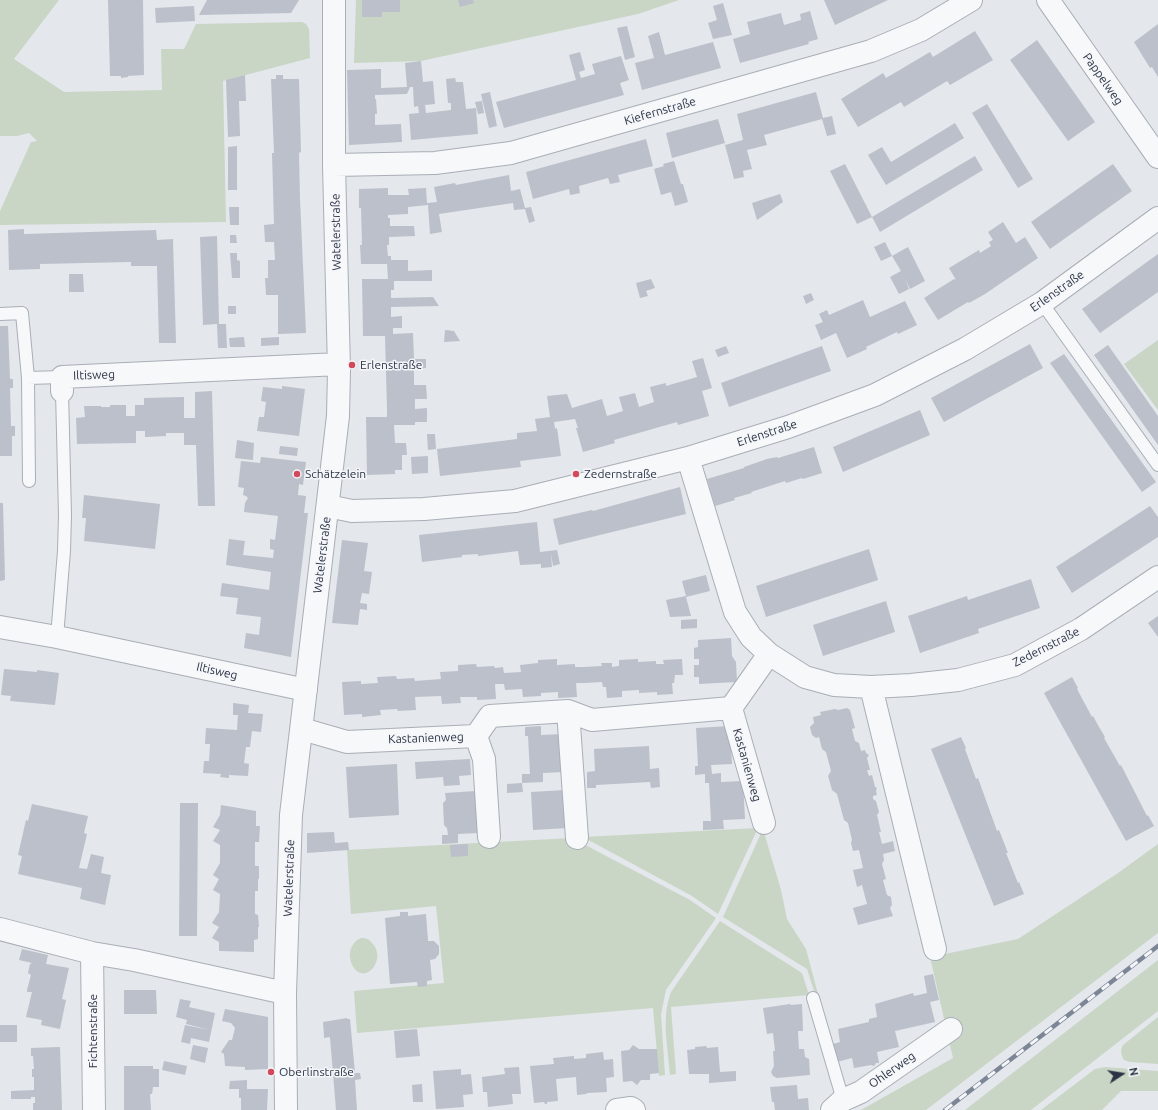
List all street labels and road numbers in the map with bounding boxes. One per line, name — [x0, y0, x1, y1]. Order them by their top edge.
street label: Pappelweg — [1080, 50, 1126, 108]
street label: Kiefernstraße — [622, 94, 698, 128]
street label: Watelerstraße — [328, 193, 344, 271]
street label: Erlenstraße — [1027, 267, 1087, 315]
street label: Iltisweg — [73, 367, 115, 383]
street label: Erlenstraße — [735, 417, 799, 449]
street label: Watelerstraße — [310, 516, 334, 594]
street label: Zedernstraße — [1010, 624, 1082, 670]
street label: Iltisweg — [195, 659, 239, 683]
street label: Kastanienweg — [730, 727, 764, 803]
street label: Kastanienweg — [388, 729, 464, 747]
street label: Watelerstraße — [280, 839, 298, 917]
street label: Fichtenstraße — [86, 994, 100, 1068]
street label: Ohlerweg — [866, 1049, 918, 1091]

